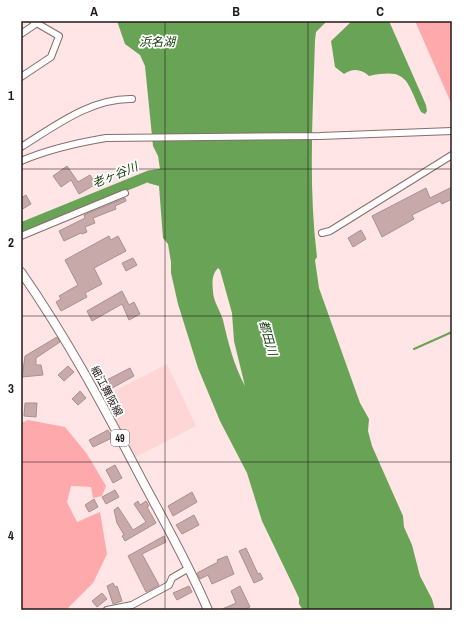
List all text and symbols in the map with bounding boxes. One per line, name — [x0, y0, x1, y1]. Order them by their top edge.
text: A — [90, 3, 98, 20]
text: B — [232, 3, 240, 20]
text: C — [376, 3, 384, 20]
water label: 浜名湖 — [139, 34, 177, 50]
text: 1 — [8, 87, 14, 104]
water label: 老ヶ谷川 — [90, 158, 142, 191]
text: 2 — [8, 234, 14, 251]
water label: 都田川 — [255, 318, 281, 359]
street label: 細江舞阪線 — [88, 363, 126, 419]
text: 3 — [8, 380, 14, 397]
road number: 49 — [111, 430, 129, 446]
text: 4 — [8, 527, 14, 544]

